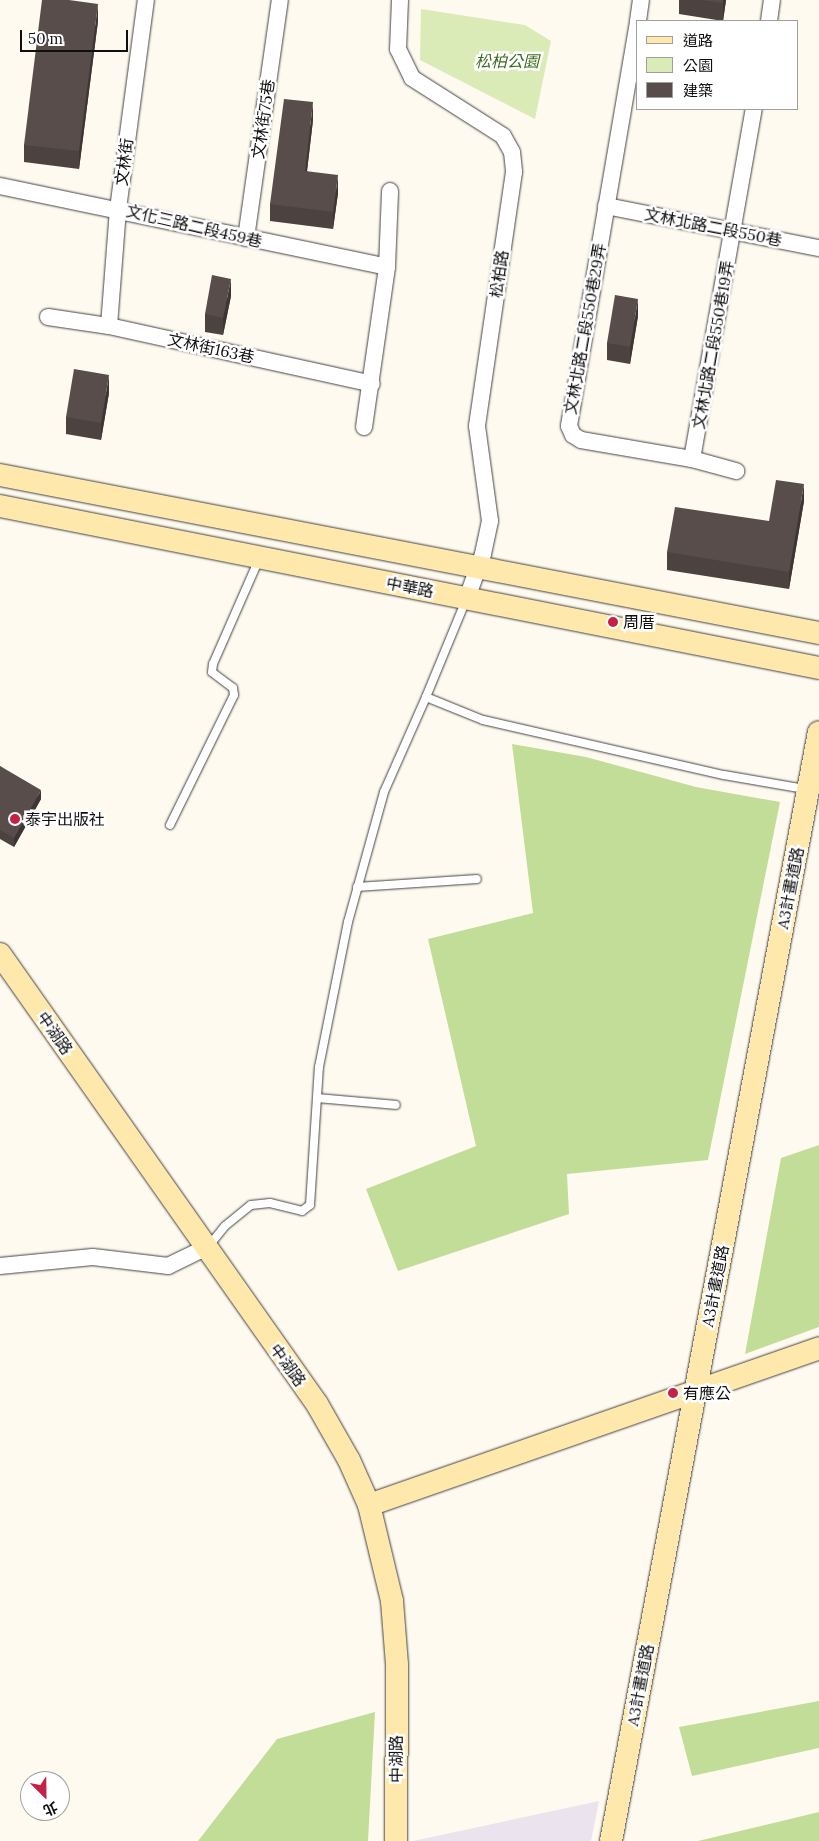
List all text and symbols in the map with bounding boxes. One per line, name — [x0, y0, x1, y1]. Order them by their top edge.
scale bar — [22, 20, 130, 52]
legend — [636, 20, 799, 110]
text: 50 m — [28, 29, 63, 48]
text: 道路 — [683, 31, 713, 50]
park label: 松柏公園 — [475, 51, 539, 71]
text: 公園 — [683, 56, 713, 75]
street label: 文林街75巷 — [248, 78, 278, 160]
text: 建築 — [683, 81, 713, 100]
street label: 文林街 — [112, 137, 136, 187]
street label: 文化三路二段459巷 — [124, 201, 264, 251]
street label: 文林北路二段550巷 — [643, 204, 783, 250]
street label: 文林北路二段550巷29弄 — [561, 242, 609, 416]
street label: 松柏路 — [486, 249, 512, 299]
street label: 文林北路二段550巷19弄 — [689, 259, 737, 431]
street label: 文林街163巷 — [166, 329, 256, 367]
street label: 中華路 — [385, 573, 435, 601]
place label: 周厝 — [623, 612, 655, 632]
marker: 周厝 — [607, 616, 619, 628]
place label: 泰宇出版社 — [25, 809, 105, 829]
marker: 泰宇出版社 — [9, 813, 21, 825]
street label: A3計畫道路 — [773, 845, 807, 931]
street label: 中湖路 — [33, 1008, 77, 1058]
street label: A3計畫道路 — [698, 1243, 732, 1329]
street label: 中湖路 — [266, 1340, 310, 1390]
place label: 有應公 — [683, 1383, 731, 1403]
marker: 有應公 — [667, 1387, 679, 1399]
street label: A3計畫道路 — [623, 1642, 657, 1728]
street label: 中湖路 — [386, 1735, 406, 1783]
north arrow — [20, 1771, 70, 1821]
text: 北 — [41, 1798, 60, 1820]

